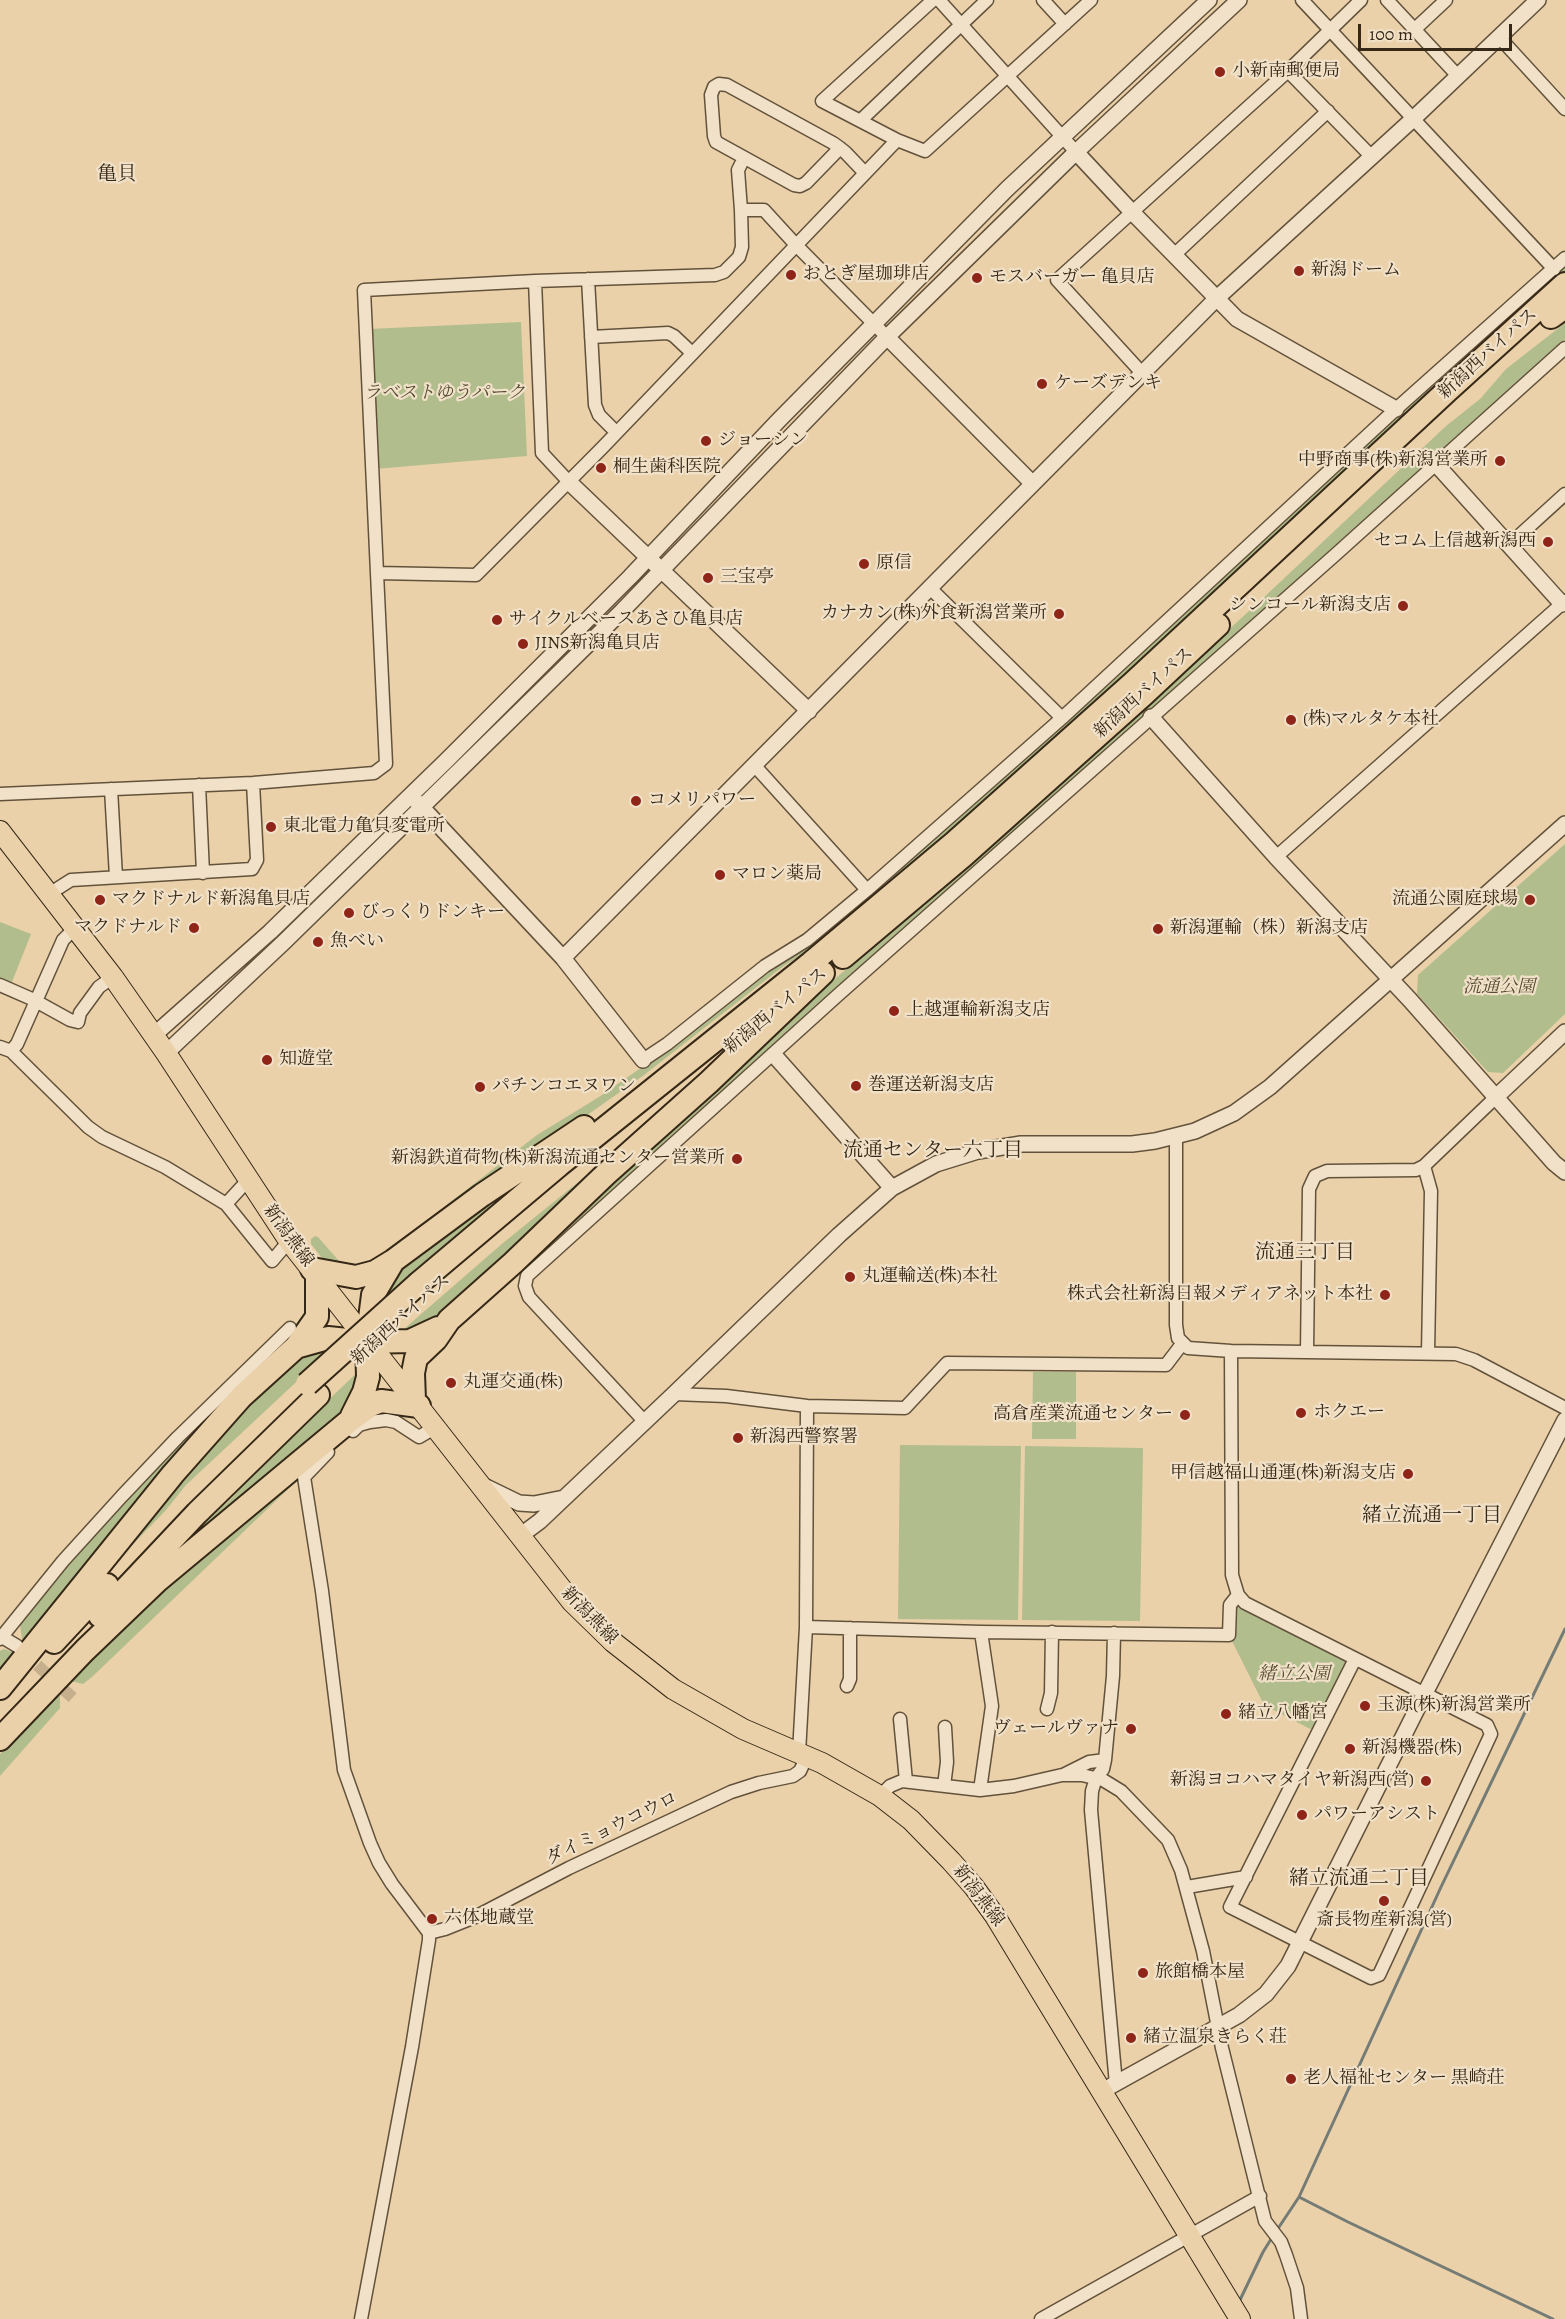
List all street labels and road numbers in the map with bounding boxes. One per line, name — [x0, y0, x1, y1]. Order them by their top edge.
street label: 新潟西バイパス — [1434, 304, 1542, 404]
street label: 新潟西バイパス — [1090, 643, 1198, 743]
street label: 新潟西バイパス — [720, 963, 832, 1059]
street label: 新潟燕線 — [258, 1201, 318, 1271]
street label: 新潟西バイパス — [347, 1270, 455, 1370]
street label: 新潟燕線 — [556, 1583, 622, 1649]
street label: ダイミョウコウロ — [543, 1788, 681, 1870]
street label: 新潟燕線 — [948, 1861, 1008, 1931]

